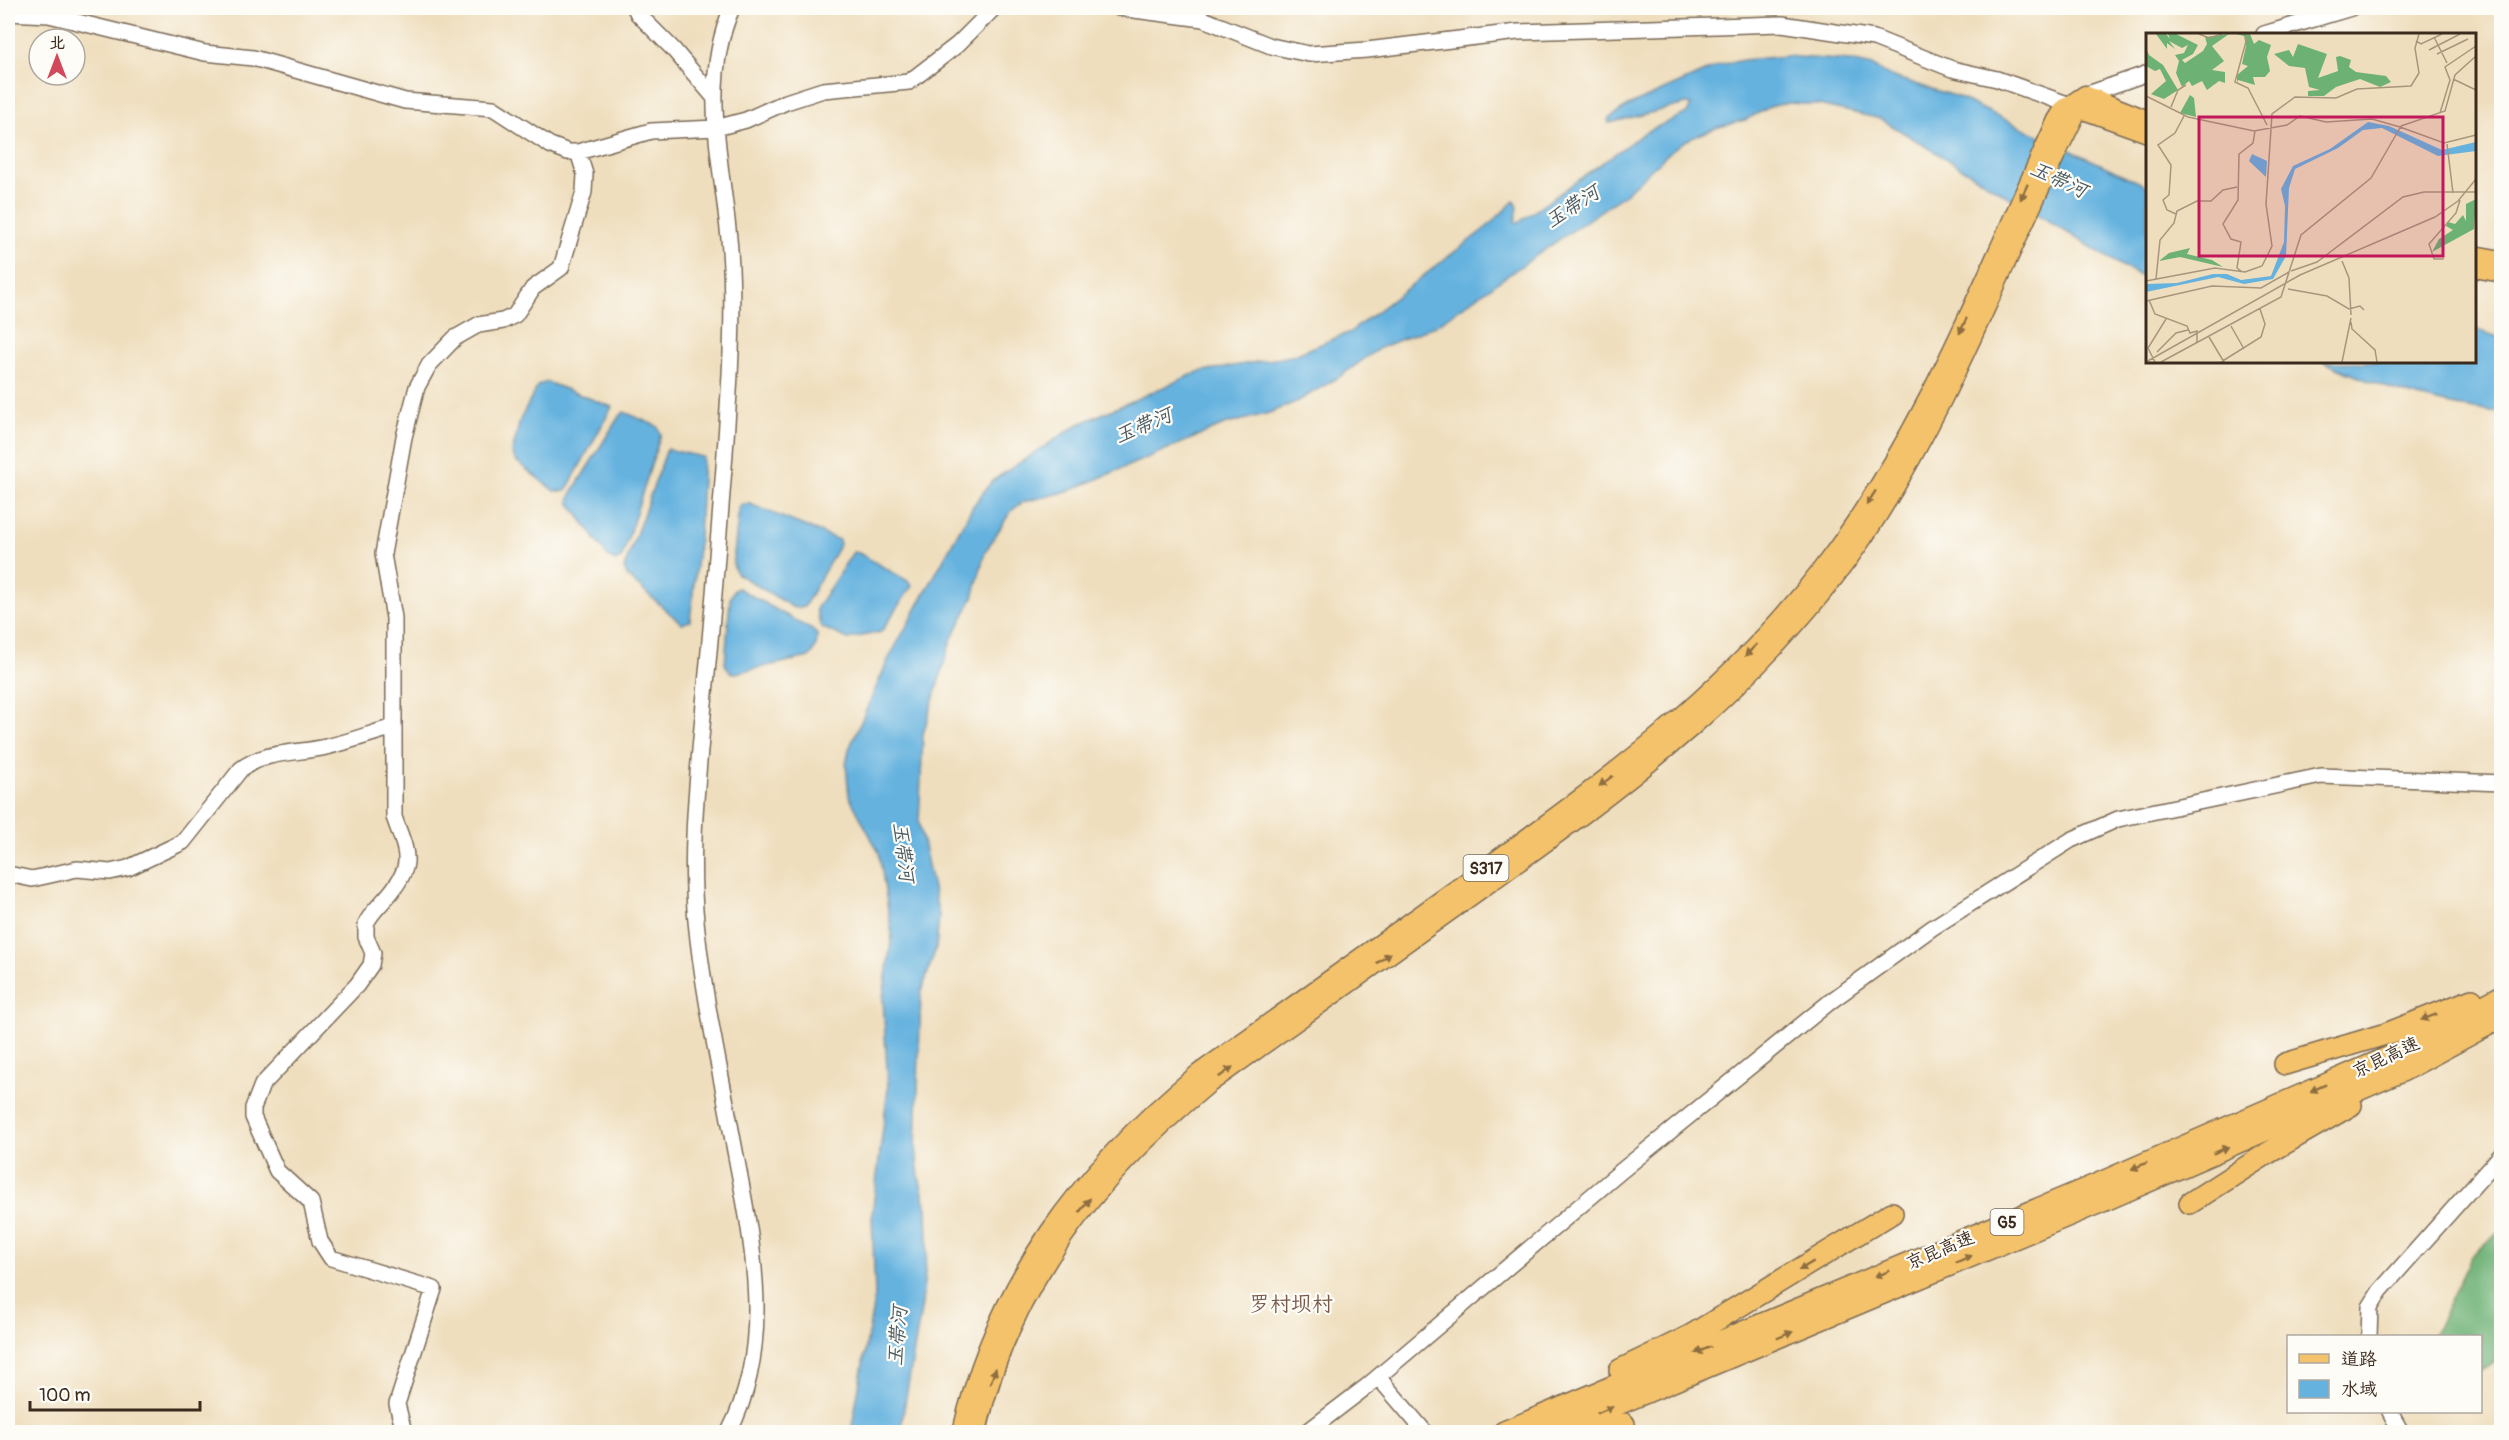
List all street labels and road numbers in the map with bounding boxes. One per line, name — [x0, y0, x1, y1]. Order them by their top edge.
road number: S317 — [1464, 855, 1508, 881]
street label: 京昆高速 — [2349, 1032, 2424, 1083]
road number: G5 — [1990, 1209, 2024, 1235]
street label: 京昆高速 — [1903, 1226, 1978, 1275]

